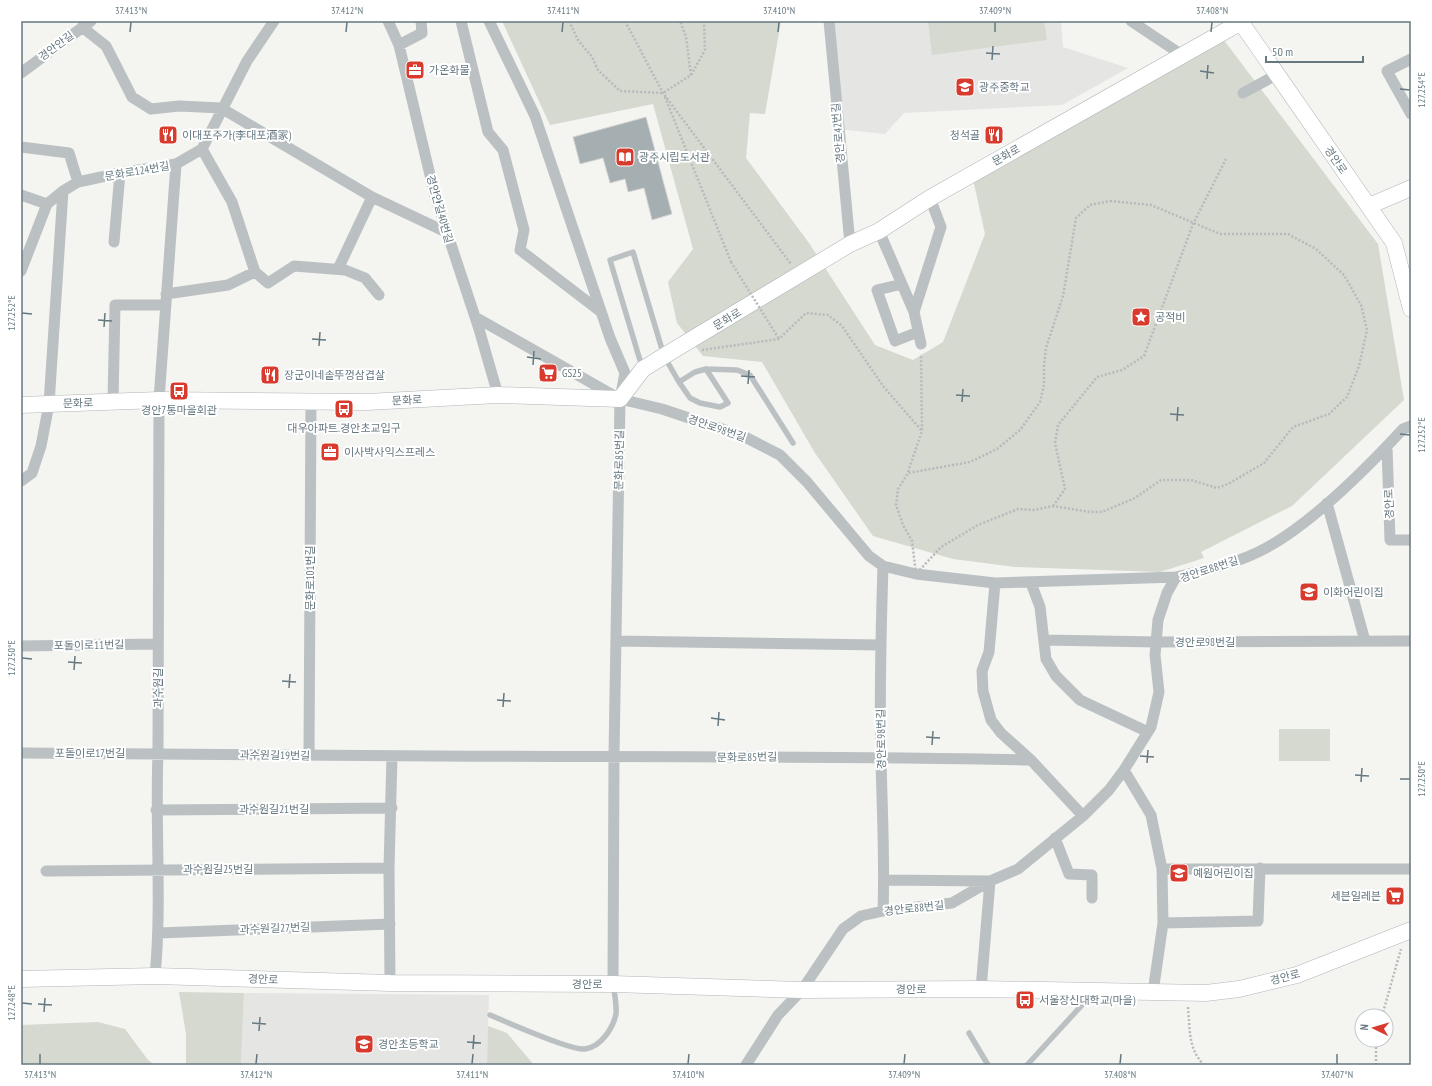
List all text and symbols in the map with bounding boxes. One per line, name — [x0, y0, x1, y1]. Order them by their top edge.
text: 37.413°N — [115, 4, 147, 17]
text: 37.412°N — [331, 4, 363, 17]
text: 37.411°N — [547, 4, 579, 17]
text: 37.410°N — [763, 4, 795, 17]
text: 37.409°N — [979, 4, 1011, 17]
text: 37.408°N — [1196, 4, 1228, 17]
street label: 경안안길 — [36, 28, 76, 64]
scale bar — [1266, 38, 1363, 64]
text: 50 m — [1272, 44, 1293, 59]
office icon: 가온화물 — [404, 59, 426, 81]
place label: 가온화물 — [429, 63, 469, 77]
text: 127.254°E — [1415, 72, 1428, 108]
school or university icon: 광주중학교 — [954, 76, 976, 98]
place label: 광주중학교 — [979, 80, 1030, 94]
street label: 경안로42번길 — [828, 102, 848, 164]
restaurant icon: 이대포주가(李대포酒家) — [157, 124, 179, 146]
restaurant icon: 청석골 — [983, 124, 1005, 146]
place label: 이대포주가(李대포酒家) — [182, 128, 291, 142]
place label: 청석골 — [950, 128, 980, 142]
street label: 문화로 — [989, 142, 1023, 168]
street label: 경안로 — [1322, 144, 1350, 176]
library icon: 광주시립도서관 — [614, 146, 636, 168]
place label: 광주시립도서관 — [639, 150, 710, 164]
street label: 문화로124번길 — [104, 158, 170, 184]
street label: 경안안길40번길 — [424, 173, 456, 245]
text: 127.252°E — [5, 295, 18, 331]
street label: 문화로 — [710, 305, 744, 333]
place icon: 공적비 — [1130, 306, 1152, 328]
place label: 공적비 — [1155, 310, 1185, 324]
supermarket icon: GS25 — [537, 362, 559, 384]
restaurant icon: 장군이네솥뚜껑삼겹살 — [259, 364, 281, 386]
place label: GS25 — [562, 366, 582, 380]
place label: 장군이네솥뚜껑삼겹살 — [284, 368, 385, 382]
bus stop icon: 경안7통마을회관 — [168, 380, 190, 402]
street label: 문화로 — [391, 392, 423, 408]
street label: 문화로 — [63, 395, 93, 411]
bus stop icon: 대우아파트.경안초교입구 — [333, 398, 355, 420]
place label: 경안7통마을회관 — [141, 403, 217, 417]
street label: 경안로98번길 — [686, 412, 748, 444]
text: 127.252°E — [1415, 417, 1428, 453]
place label: 대우아파트.경안초교입구 — [287, 421, 401, 435]
street label: 문화로85번길 — [611, 430, 627, 490]
office icon: 이사박사익스프레스 — [319, 441, 341, 463]
place label: 이사박사익스프레스 — [344, 445, 435, 459]
street label: 경안로 — [1381, 489, 1397, 519]
street label: 문화로101번길 — [303, 545, 317, 611]
street label: 경안로88번길 — [1178, 553, 1240, 585]
school or university icon: 이화어린이집 — [1298, 581, 1320, 603]
place label: 이화어린이집 — [1323, 585, 1384, 599]
street label: 경안로98번길 — [1175, 635, 1235, 649]
street label: 포돌이로11번길 — [54, 637, 124, 653]
text: 127.250°E — [5, 640, 18, 676]
street label: 과수원길 — [151, 668, 165, 708]
street label: 경안로98번길 — [873, 709, 889, 769]
street label: 포돌이로17번길 — [55, 746, 125, 760]
street label: 과수원길19번길 — [240, 747, 310, 763]
street label: 문화로85번길 — [717, 749, 777, 765]
text: 127.250°E — [1415, 761, 1428, 797]
street label: 과수원길21번길 — [239, 802, 309, 816]
street label: 과수원길25번길 — [183, 862, 253, 876]
school or university icon: 예원어린이집 — [1168, 862, 1190, 884]
place label: 예원어린이집 — [1193, 866, 1254, 880]
supermarket icon: 세븐일레븐 — [1384, 885, 1406, 907]
place label: 세븐일레븐 — [1330, 889, 1381, 903]
street label: 경안로88번길 — [883, 898, 945, 918]
street label: 과수원길27번길 — [239, 920, 311, 936]
street label: 경안로 — [1269, 966, 1301, 988]
street label: 경안로 — [248, 971, 278, 987]
street label: 경안로 — [572, 977, 602, 991]
street label: 경안로 — [896, 982, 926, 996]
text: 127.248°E — [5, 985, 18, 1021]
bus stop icon: 서울장신대학교(마을) — [1014, 989, 1036, 1011]
place label: 서울장신대학교(마을) — [1039, 993, 1136, 1007]
north arrow — [1354, 1008, 1394, 1048]
text: N — [1357, 1024, 1371, 1031]
school or university icon: 경안초등학교 — [353, 1033, 375, 1055]
place label: 경안초등학교 — [378, 1037, 439, 1051]
text: 37.413°N — [24, 1068, 56, 1081]
text: 37.412°N — [240, 1068, 272, 1081]
text: 37.411°N — [456, 1068, 488, 1081]
text: 37.410°N — [672, 1068, 704, 1081]
text: 37.409°N — [888, 1068, 920, 1081]
text: 37.408°N — [1104, 1068, 1136, 1081]
text: 37.407°N — [1321, 1068, 1353, 1081]

